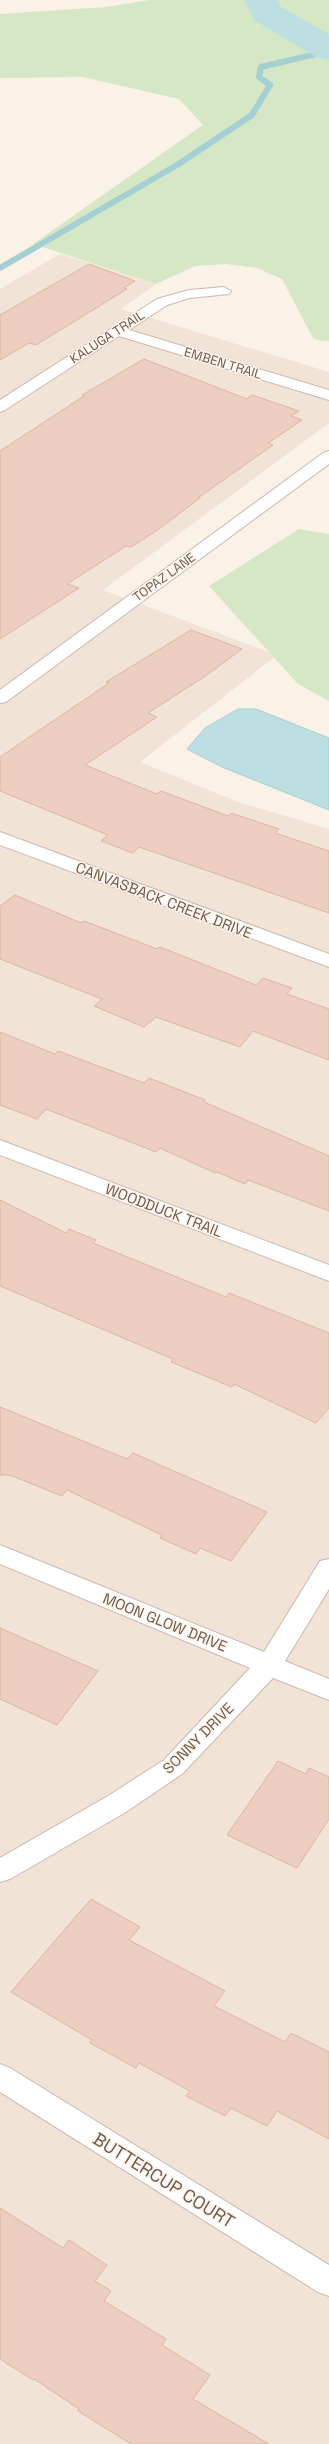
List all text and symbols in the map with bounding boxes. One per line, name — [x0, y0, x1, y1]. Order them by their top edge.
street label: KALUGA TRAIL — [66, 307, 148, 367]
street label: EMBEN TRAIL — [182, 343, 264, 383]
street label: TOPAZ LANE — [129, 549, 199, 605]
street label: CANVASBACK CREEK DRIVE — [73, 858, 255, 942]
street label: WOODDUCK TRAIL — [103, 1179, 225, 1241]
street label: MOON GLOW DRIVE — [100, 1588, 230, 1656]
street label: SONNY DRIVE — [158, 1698, 238, 1778]
street label: BUTTERCUP COURT — [89, 2127, 240, 2233]

